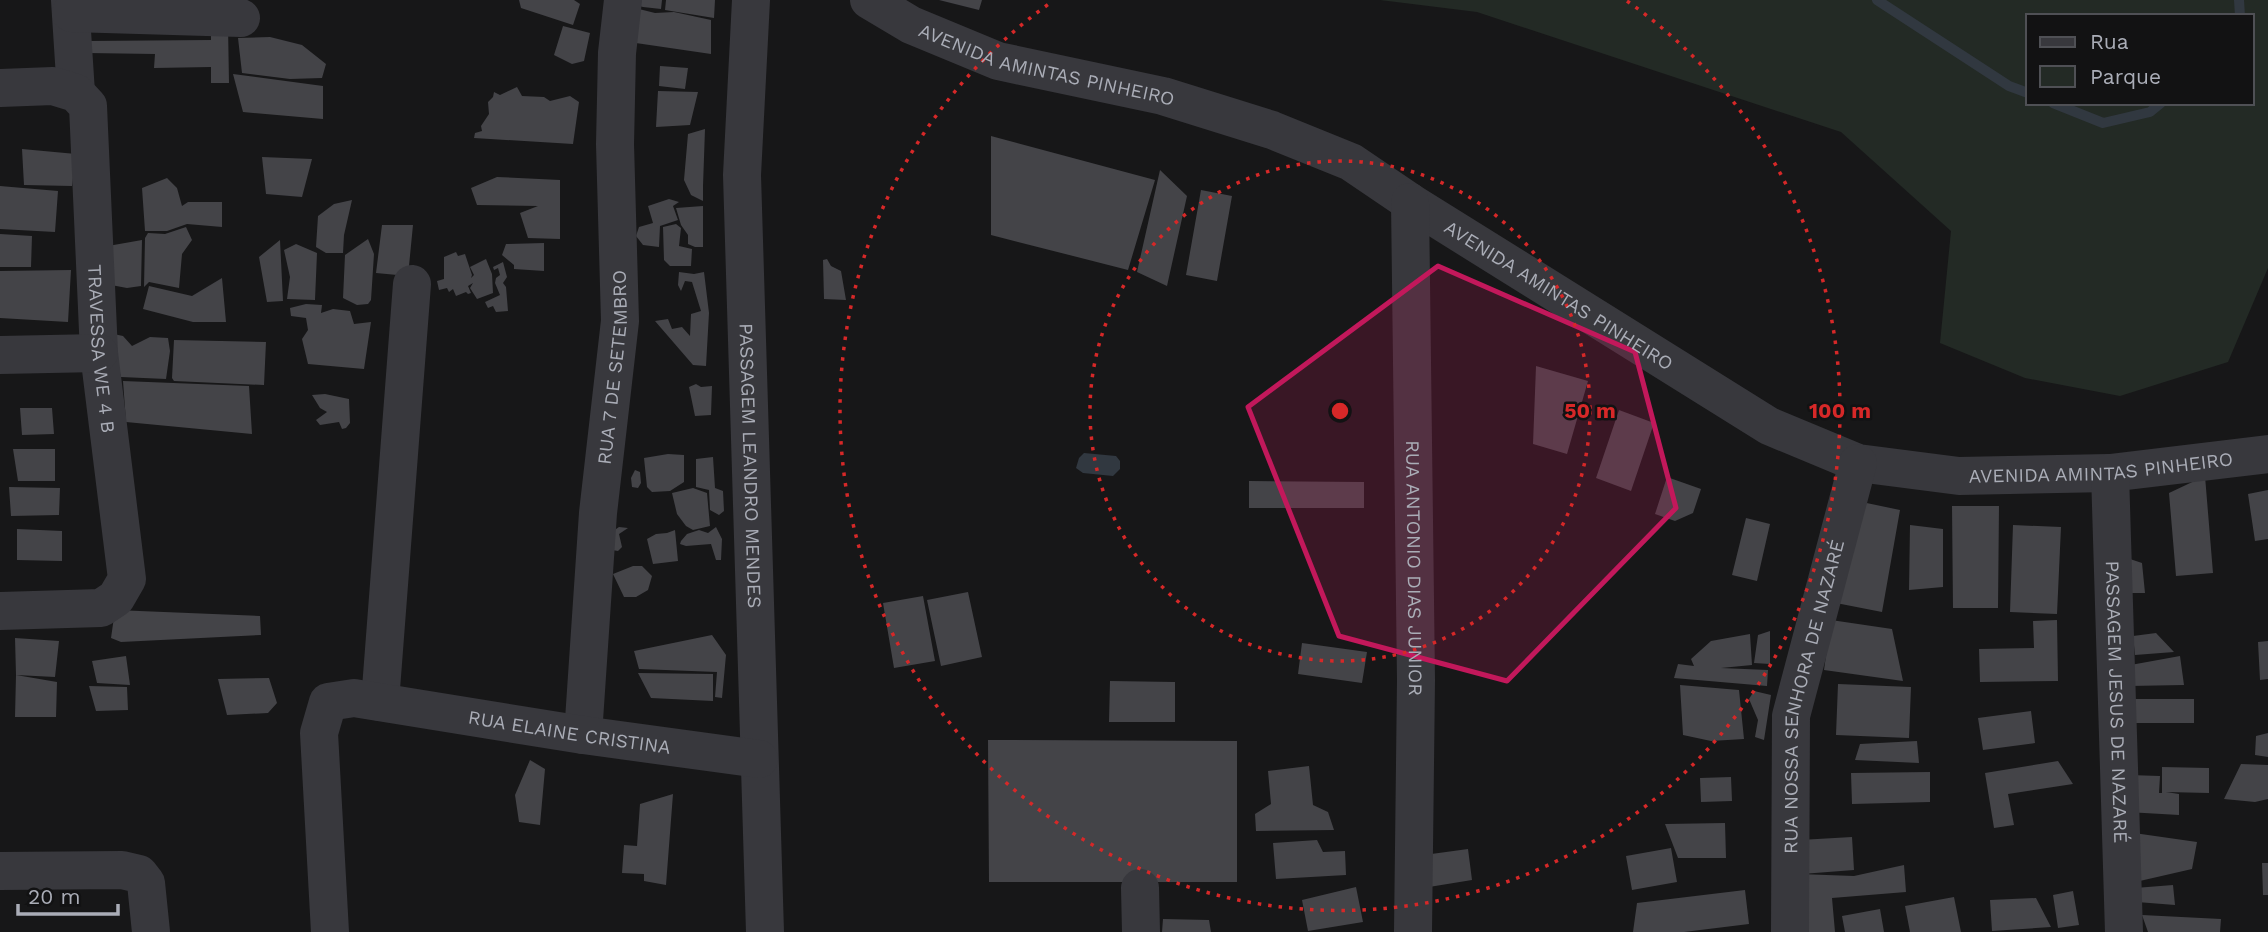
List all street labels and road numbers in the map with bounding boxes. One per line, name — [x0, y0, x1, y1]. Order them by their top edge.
street label: AVENIDA AMINTAS PINHEIRO — [915, 19, 1178, 111]
street label: AVENIDA AMINTAS PINHEIRO — [1440, 215, 1677, 375]
street label: TRAVESSA WE 4 B — [83, 264, 120, 435]
street label: RUA 7 DE SETEMBRO — [593, 270, 632, 466]
street label: PASSAGEM LEANDRO MENDES — [735, 323, 766, 609]
street label: RUA ANTONIO DIAS JUNIOR — [1401, 440, 1427, 696]
street label: AVENIDA AMINTAS PINHEIRO — [1968, 447, 2234, 488]
street label: RUA NOSSA SENHORA DE NAZARÉ — [1779, 537, 1849, 854]
street label: PASSAGEM JESUS DE NAZARÉ — [2101, 560, 2132, 844]
street label: RUA ELAINE CRISTINA — [466, 706, 673, 759]

